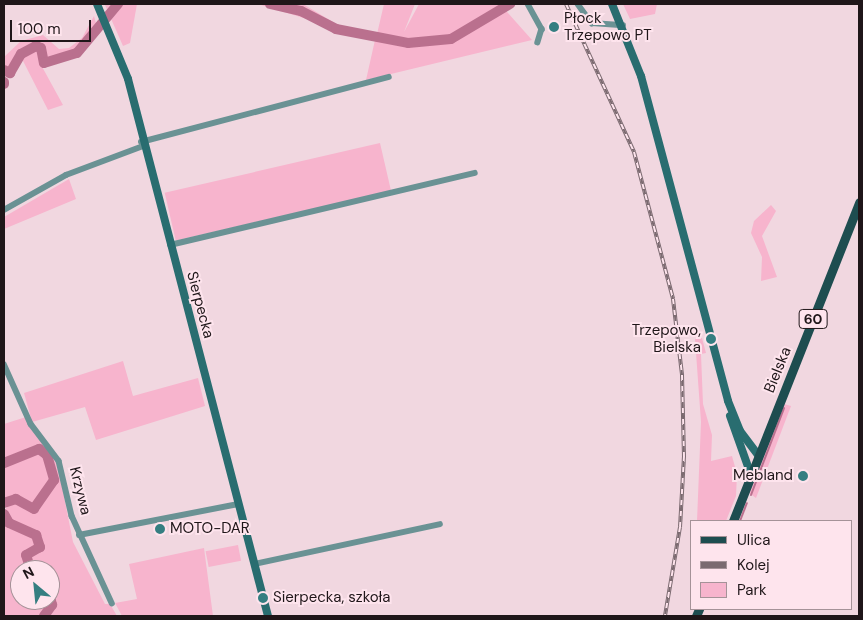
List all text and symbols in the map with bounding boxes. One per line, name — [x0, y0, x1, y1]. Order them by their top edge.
place label: Płock Trzepowo PT — [564, 9, 652, 44]
scale bar — [12, 10, 94, 42]
text: 100 m — [18, 19, 61, 39]
marker: Płock Trzepowo PT — [548, 21, 560, 33]
street label: Sierpecka — [182, 270, 218, 340]
road number: 60 — [798, 308, 828, 330]
place label: Trzepowo, Bielska — [632, 321, 701, 356]
marker: Trzepowo, Bielska — [705, 333, 717, 345]
street label: Bielska — [761, 345, 795, 395]
street label: Krzywa — [65, 465, 95, 517]
place label: Mebland — [733, 467, 793, 485]
marker: Mebland — [797, 470, 809, 482]
place label: MOTO-DAR — [170, 520, 250, 538]
legend — [690, 520, 853, 610]
marker: MOTO-DAR — [154, 523, 166, 535]
text: Ulica — [737, 530, 771, 550]
text: Kolej — [737, 555, 770, 575]
north arrow — [10, 560, 60, 610]
text: N — [20, 562, 37, 583]
text: Park — [737, 580, 767, 600]
place label: Sierpecka, szkoła — [273, 589, 390, 607]
marker: Sierpecka, szkoła — [257, 592, 269, 604]

